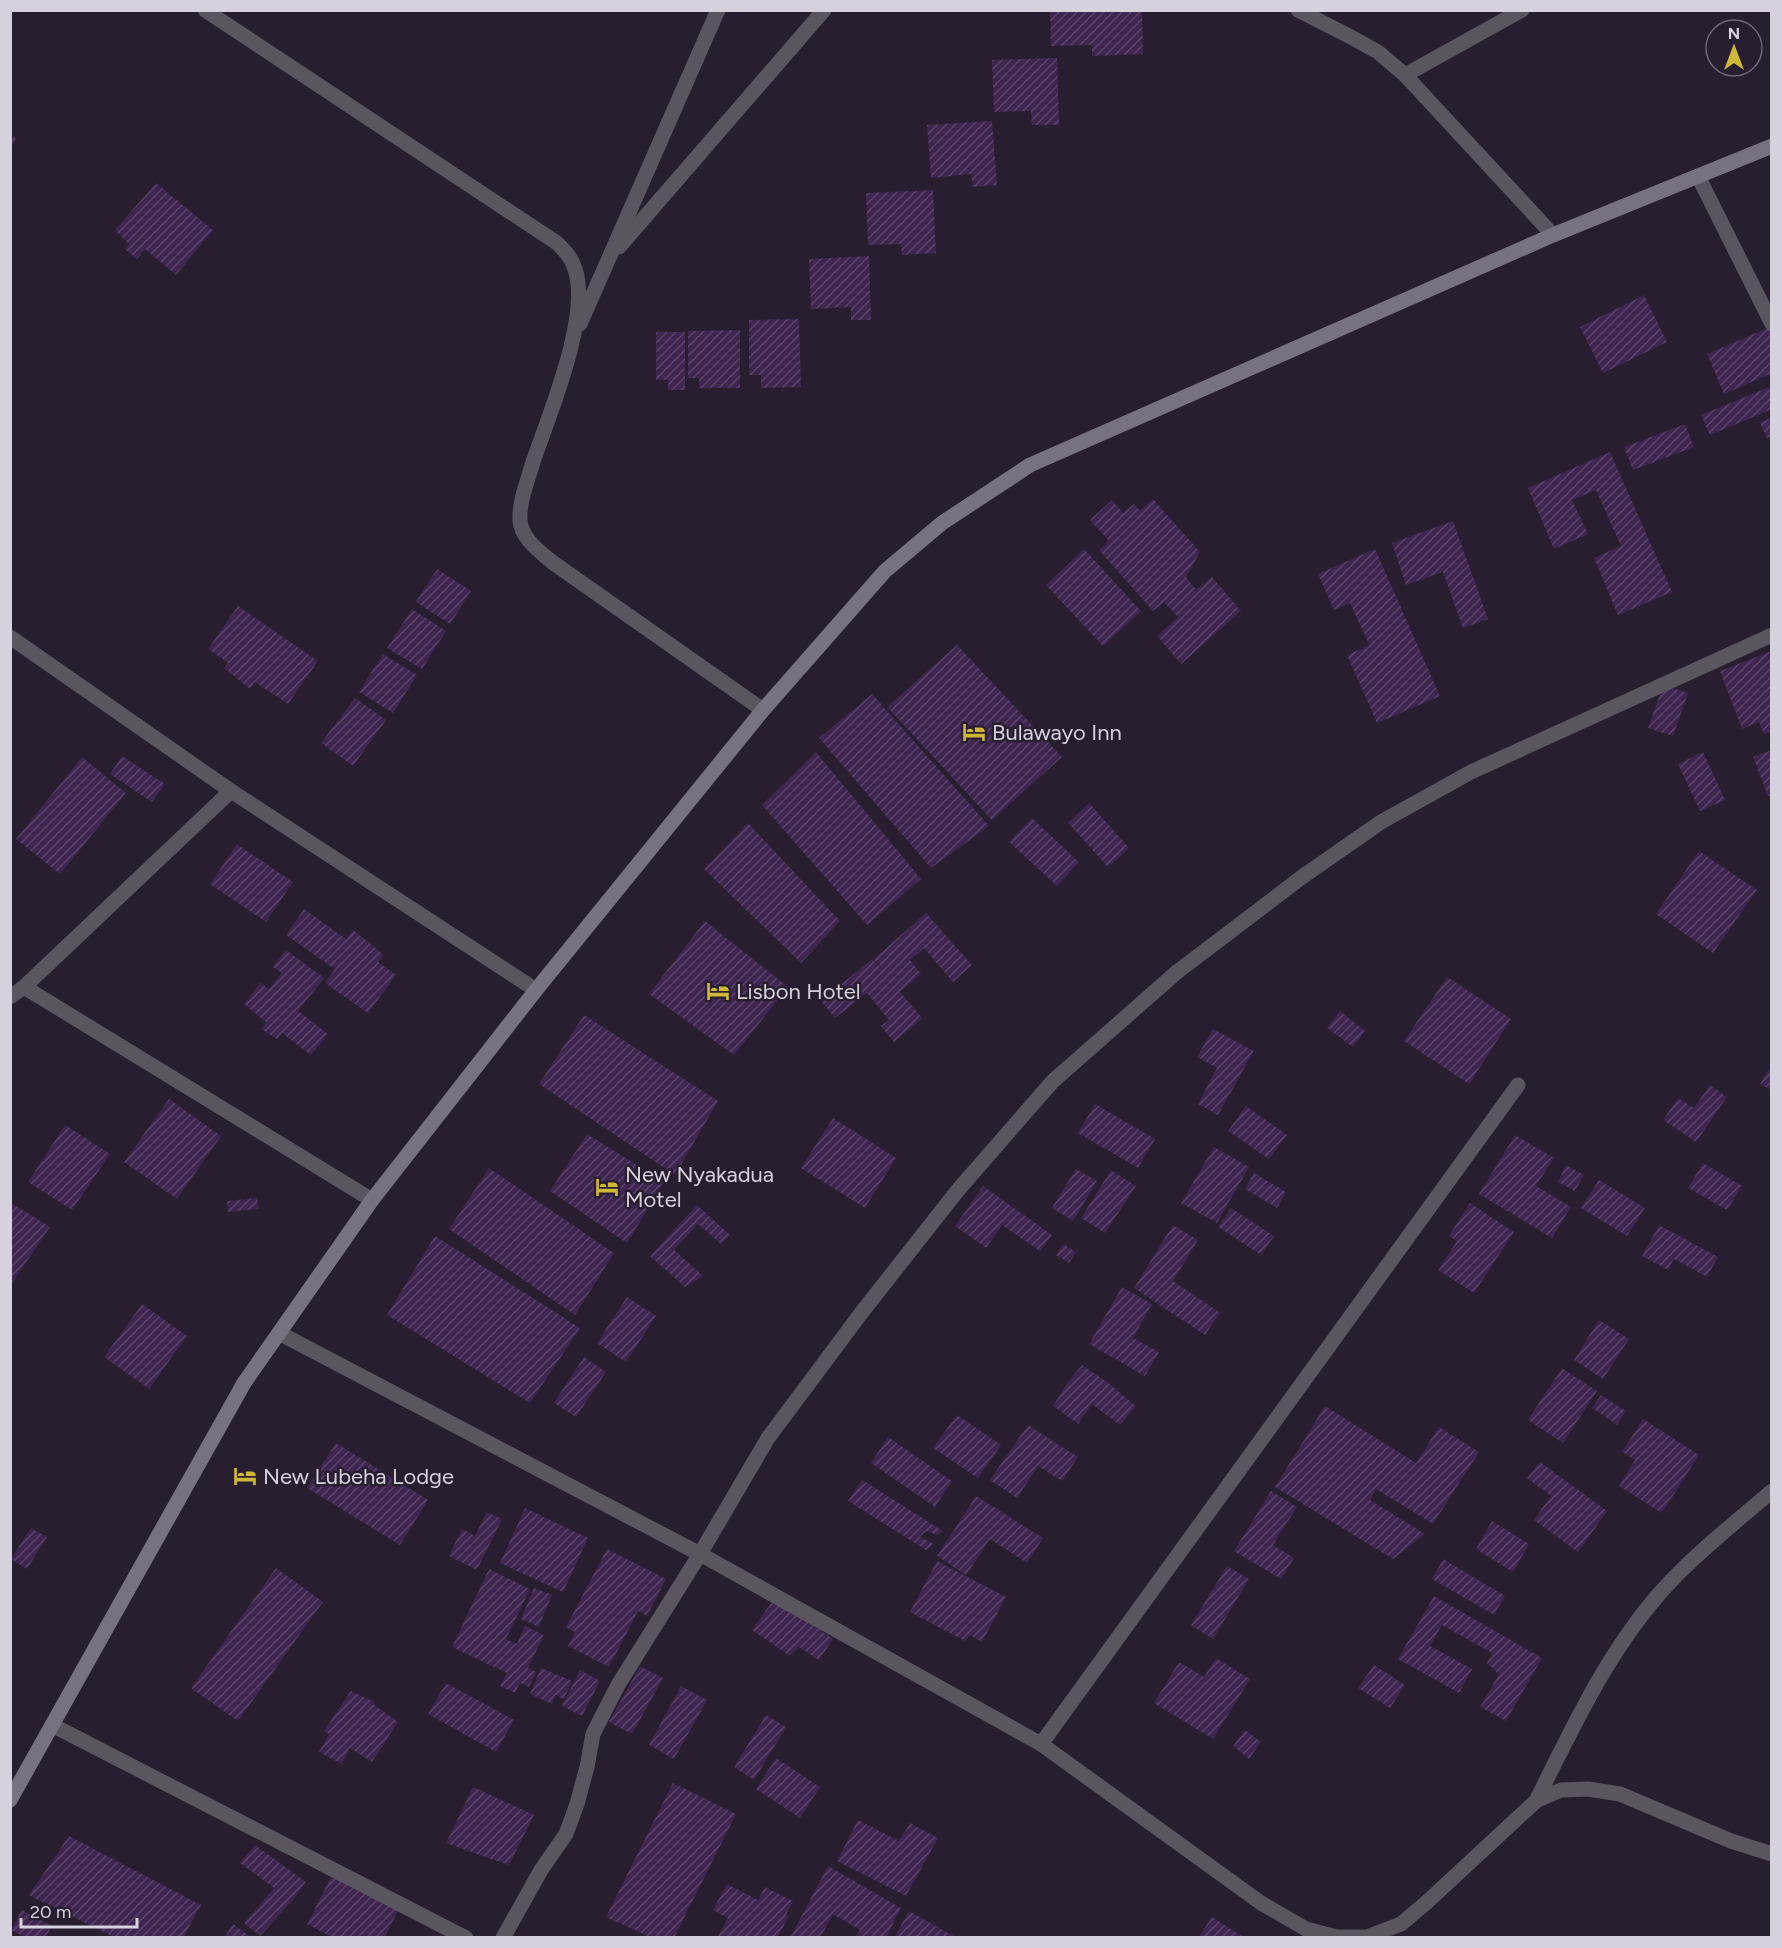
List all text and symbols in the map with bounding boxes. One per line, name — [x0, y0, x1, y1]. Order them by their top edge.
north arrow — [1704, 18, 1764, 78]
text: N — [1728, 24, 1740, 43]
hotel icon: Bulawayo Inn — [961, 719, 987, 745]
place label: Bulawayo Inn — [992, 719, 1122, 746]
hotel icon: Lisbon Hotel — [705, 978, 731, 1004]
place label: Lisbon Hotel — [736, 978, 861, 1005]
place label: New Nyakadua Motel — [625, 1161, 774, 1213]
hotel icon: New Nyakadua Motel — [594, 1174, 620, 1200]
hotel icon: New Lubeha Lodge — [232, 1463, 258, 1489]
place label: New Lubeha Lodge — [263, 1463, 454, 1490]
scale bar — [21, 1891, 136, 1929]
text: 20 m — [30, 1901, 71, 1923]

